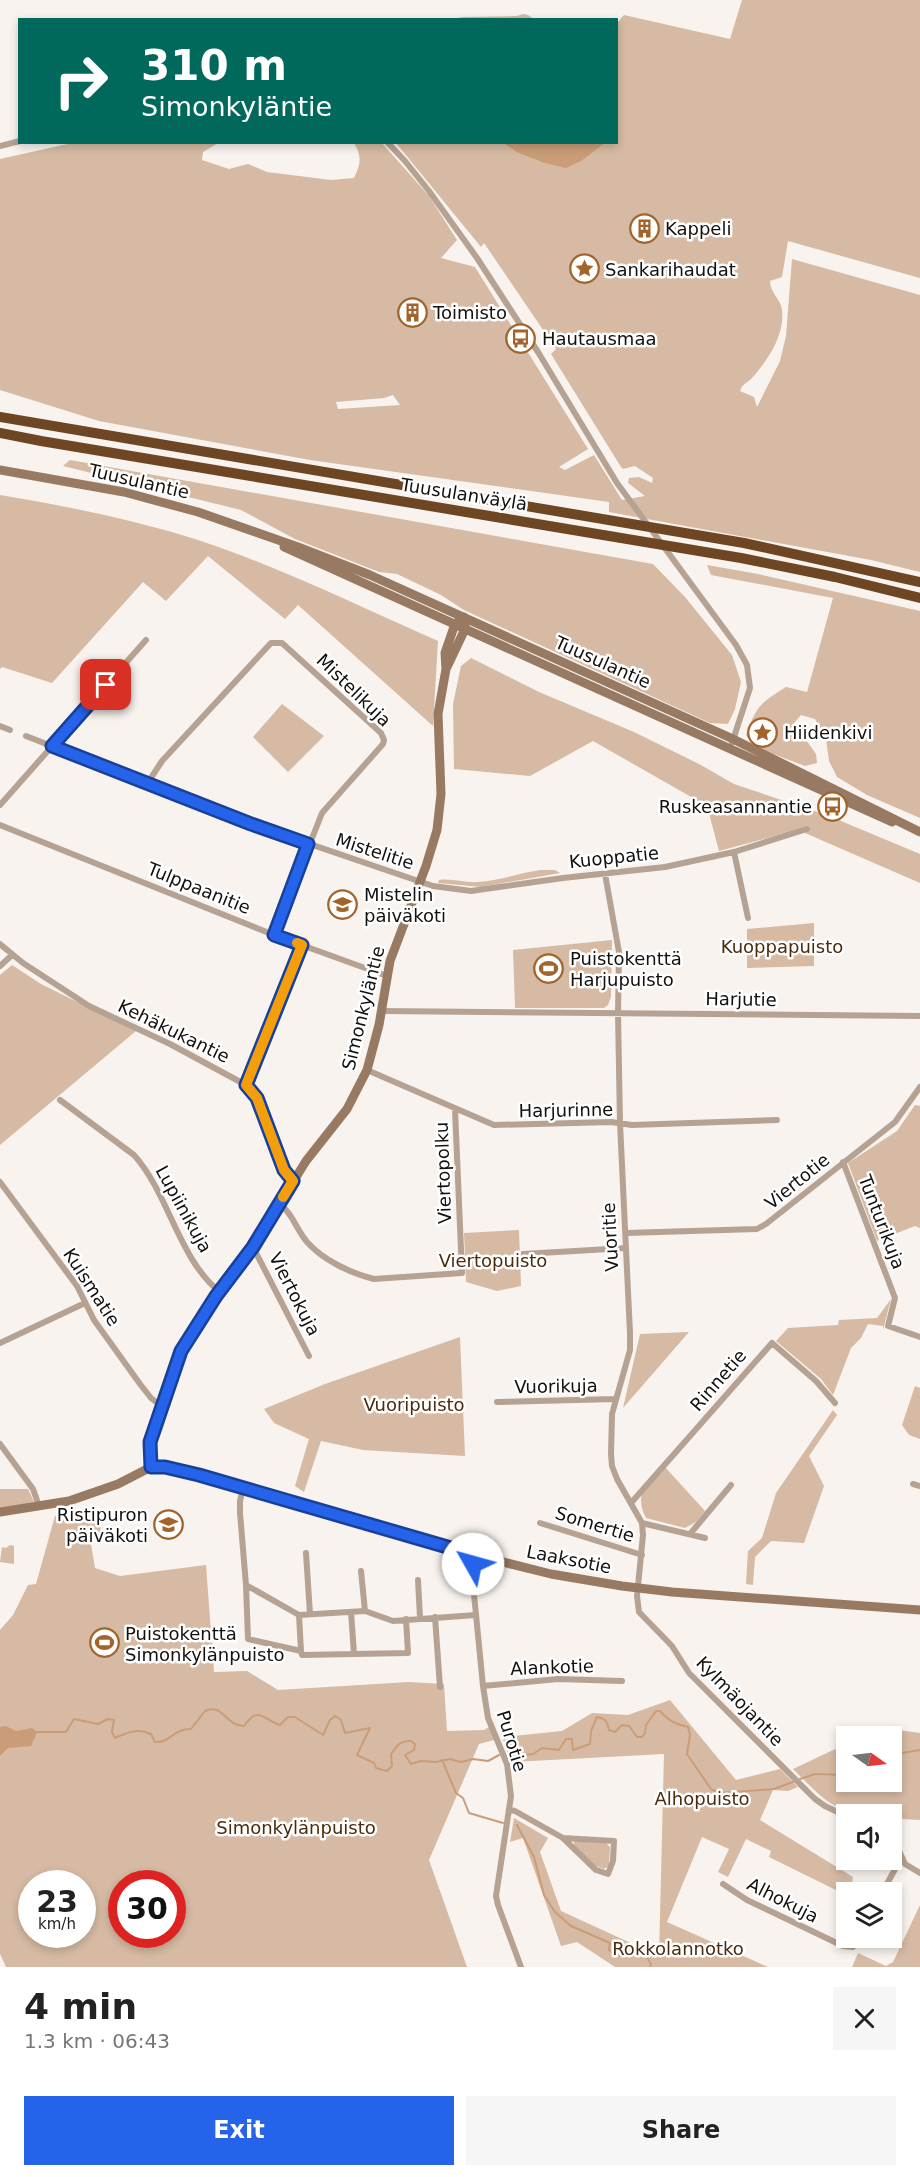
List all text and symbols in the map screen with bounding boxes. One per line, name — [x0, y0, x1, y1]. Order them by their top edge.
text: 310 m — [141, 41, 287, 90]
icon: right — [42, 42, 120, 120]
text: Simonkyläntie — [141, 91, 332, 122]
building icon: Kappeli — [628, 212, 660, 244]
place label: Kappeli — [665, 218, 731, 239]
place icon: Sankarihaudat — [568, 253, 600, 285]
place label: Sankarihaudat — [605, 259, 736, 280]
building icon: Toimisto — [396, 296, 428, 328]
place label: Toimisto — [432, 302, 507, 323]
bus stop icon: Hautausmaa — [505, 322, 537, 354]
place label: Hautausmaa — [542, 328, 656, 349]
street label: Tuusulantie — [86, 459, 191, 503]
street label: Tuusulanväylä — [398, 473, 529, 514]
street label: Tuusulantie — [551, 631, 654, 692]
street label: Mistelikuja — [312, 649, 396, 731]
pin — [80, 659, 131, 710]
icon: arrive — [89, 668, 122, 701]
place icon: Hiidenkivi — [747, 716, 779, 748]
place label: Hiidenkivi — [784, 722, 873, 743]
bus stop icon: Ruskeasannantie — [817, 790, 849, 822]
place label: Ruskeasannantie — [659, 796, 812, 817]
street label: Mistelitie — [333, 828, 417, 874]
street label: Kuoppatie — [568, 842, 660, 872]
street label: Tulppaanitie — [144, 857, 254, 918]
place label: Mistelin päiväkoti — [364, 884, 446, 926]
school or university icon: Mistelin päiväkoti — [327, 888, 359, 920]
park label: Kuoppapuisto — [721, 936, 843, 957]
street label: Simonkyläntie — [337, 944, 389, 1072]
place label: Puistokenttä Harjupuisto — [570, 948, 682, 990]
sports icon: Puistokenttä Harjupuisto — [533, 952, 565, 984]
street label: Harjutie — [705, 988, 777, 1010]
street label: Kehäkukantie — [115, 995, 233, 1067]
street label: Harjurinne — [518, 1099, 614, 1121]
street label: Viertopolku — [431, 1122, 455, 1224]
street label: Viertotie — [761, 1149, 833, 1213]
street label: Lupiinikuja — [151, 1162, 217, 1256]
street label: Tunturikuja — [854, 1171, 910, 1272]
street label: Vuoritie — [598, 1202, 622, 1272]
street label: Kuismatie — [59, 1244, 125, 1330]
street label: Viertokuja — [265, 1249, 325, 1339]
park label: Viertopuisto — [439, 1250, 547, 1271]
street label: Rinnetie — [686, 1345, 750, 1415]
street label: Vuorikuja — [514, 1375, 598, 1397]
park label: Vuoripuisto — [363, 1394, 465, 1415]
street label: Somertie — [553, 1502, 637, 1546]
place label: Ristipuron päiväkoti — [57, 1504, 148, 1546]
school or university icon: Ristipuron päiväkoti — [153, 1508, 185, 1540]
position arrow — [441, 1532, 505, 1596]
street label: Laaksotie — [525, 1540, 613, 1578]
place label: Puistokenttä Simonkylänpuisto — [125, 1623, 285, 1665]
sports icon: Puistokenttä Simonkylänpuisto — [88, 1627, 120, 1659]
street label: Kylmäojantie — [692, 1652, 788, 1750]
street label: Alankotie — [510, 1655, 594, 1679]
street label: Purotie — [493, 1708, 531, 1774]
north arrow — [836, 1726, 902, 1792]
map controls — [836, 1726, 902, 1948]
park label: Alhopuisto — [654, 1788, 750, 1809]
button: sound — [836, 1804, 902, 1870]
park label: Simonkylänpuisto — [216, 1817, 376, 1838]
speed limit sign: 30 — [108, 1870, 186, 1948]
street label: Alhokuja — [744, 1873, 822, 1927]
button: layers — [836, 1882, 902, 1948]
text: 23 — [36, 1884, 78, 1919]
text: km/h — [38, 1915, 76, 1933]
park label: Rokkolannotko — [612, 1938, 744, 1959]
text: 4 min — [24, 1986, 137, 2027]
button: close — [833, 1987, 896, 2050]
text: 1.3 km · 06:43 — [24, 2029, 170, 2053]
button: Exit — [24, 2096, 454, 2165]
button: Share — [466, 2096, 896, 2165]

